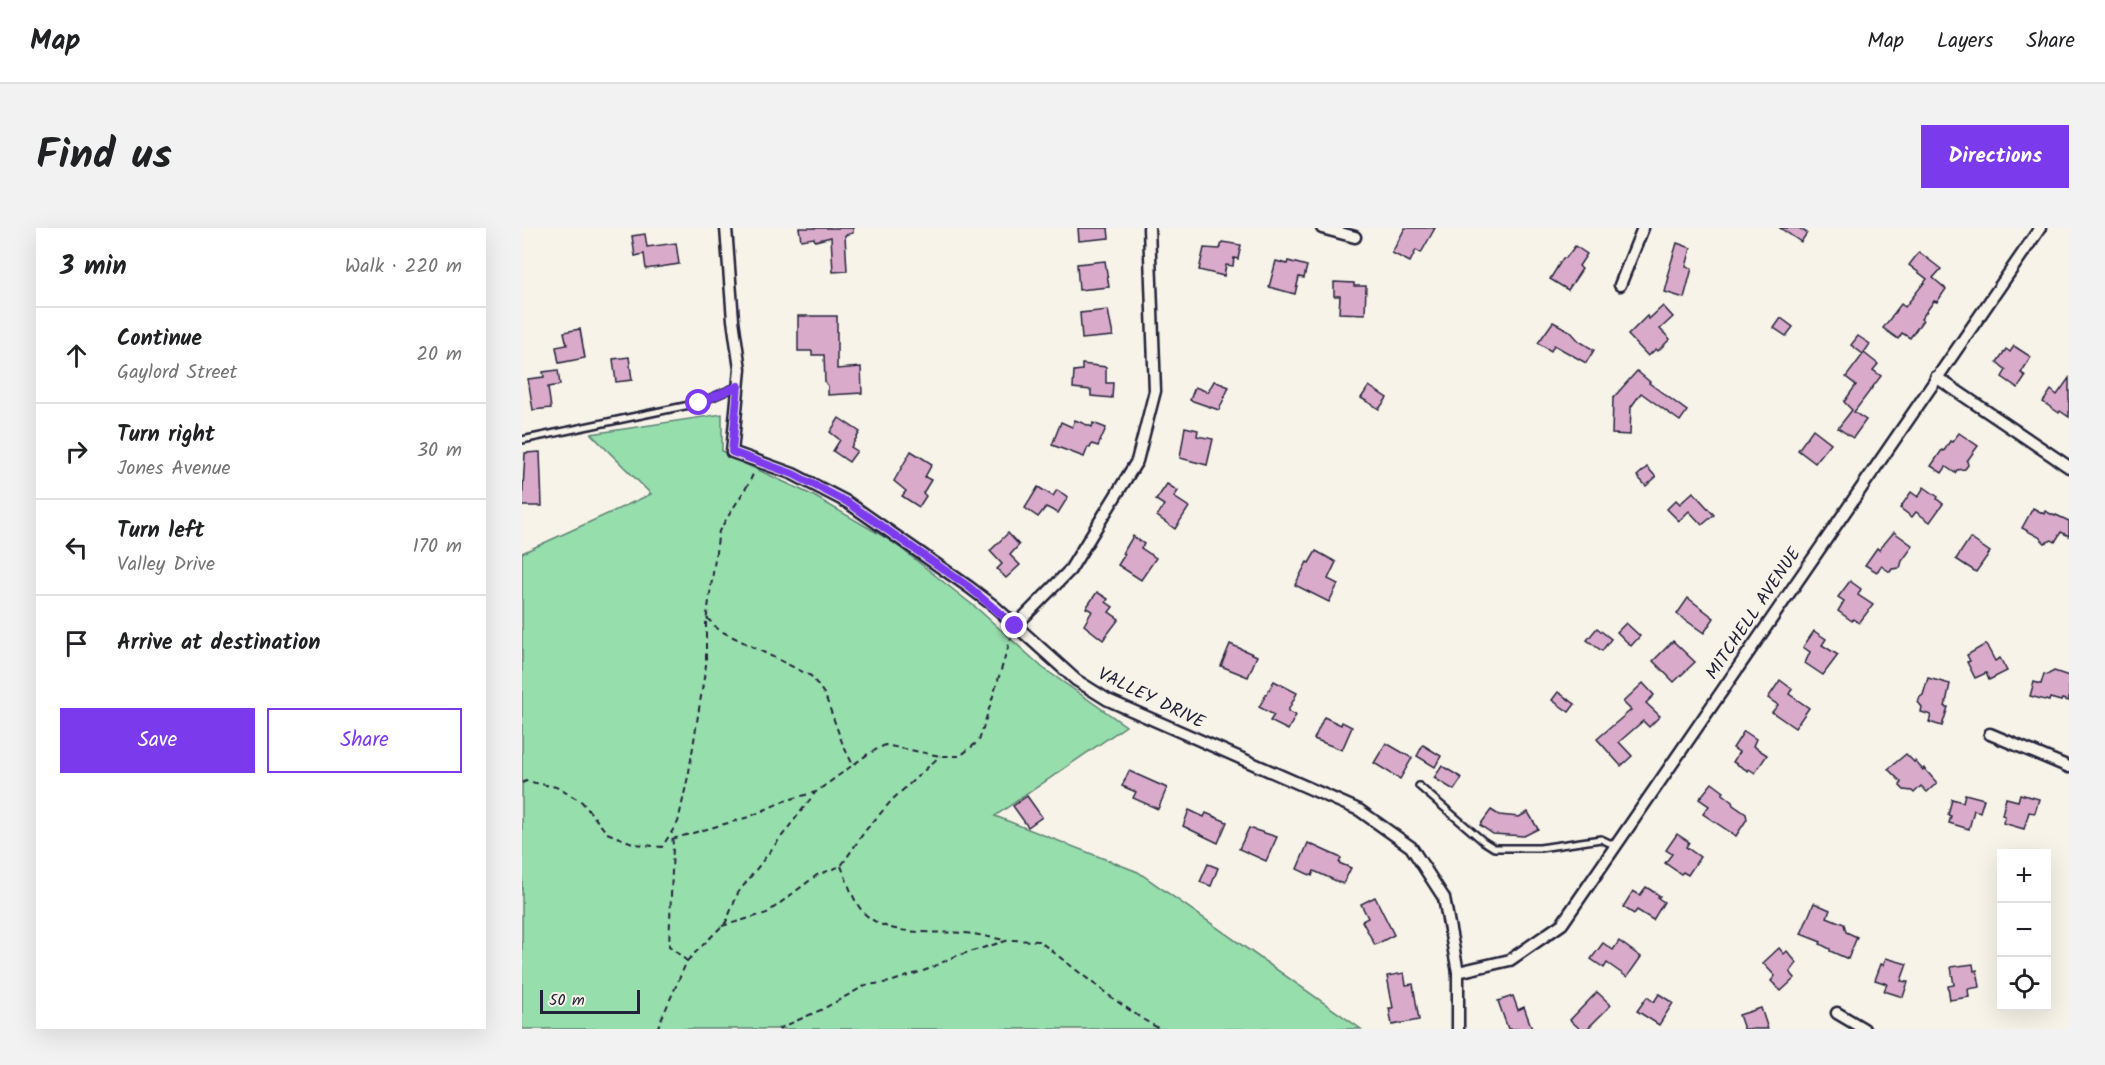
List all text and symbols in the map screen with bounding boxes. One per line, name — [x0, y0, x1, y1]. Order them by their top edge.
text: Map — [30, 19, 81, 64]
text: Map — [1867, 25, 1904, 58]
text: Layers — [1937, 25, 1993, 58]
text: Share — [2026, 25, 2075, 58]
text: Find us — [36, 123, 172, 190]
button: Directions — [1921, 125, 2069, 188]
text: 3 min — [60, 246, 127, 288]
text: Walk · 220 m — [345, 251, 462, 283]
text: Continue — [117, 322, 202, 357]
icon: ahead — [60, 339, 93, 372]
text: 20 m — [416, 339, 462, 371]
text: Gaylord Street — [117, 357, 237, 389]
route start — [685, 389, 711, 415]
text: Turn right — [117, 418, 215, 453]
icon: right — [60, 435, 93, 468]
text: 30 m — [417, 435, 462, 467]
text: Jones Avenue — [117, 453, 231, 485]
text: Turn left — [117, 514, 204, 549]
icon: left — [60, 531, 93, 564]
text: 170 m — [413, 531, 462, 563]
street label: MITCHELL AVENUE — [1699, 542, 1809, 686]
text: Valley Drive — [117, 549, 215, 581]
route end — [1001, 612, 1027, 638]
text: Arrive at destination — [117, 626, 320, 661]
icon: arrive — [60, 627, 93, 660]
street label: VALLEY DRIVE — [1092, 661, 1210, 738]
button: Save — [60, 708, 255, 773]
button: Share — [267, 708, 462, 773]
map controls — [1997, 849, 2051, 1011]
button: + — [1997, 849, 2051, 903]
button: − — [1997, 903, 2051, 957]
button: locate — [1997, 957, 2051, 1011]
scale bar — [540, 987, 640, 1014]
text: 50 m — [549, 988, 585, 1013]

